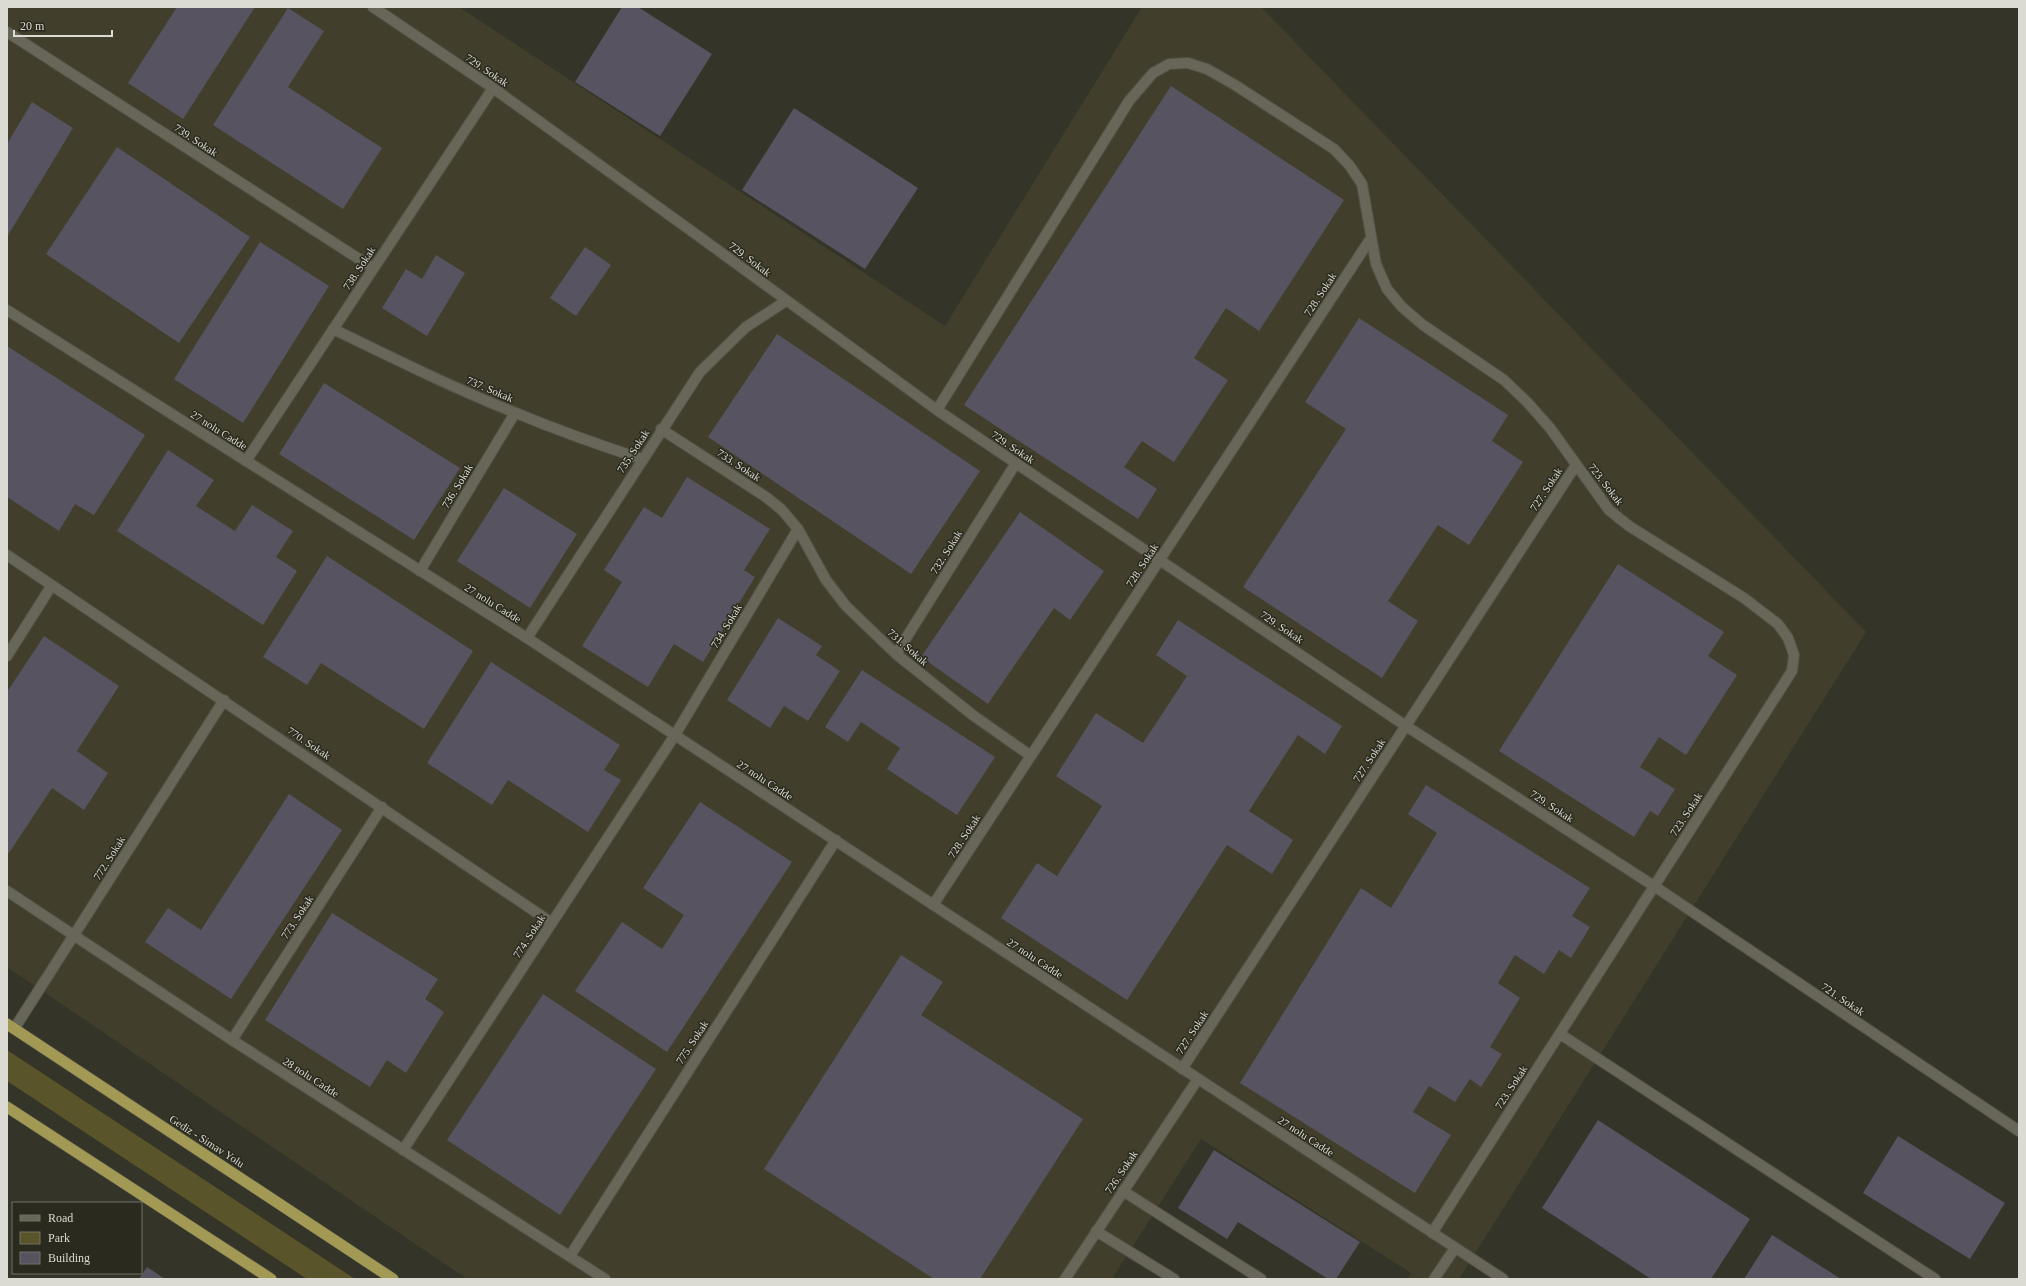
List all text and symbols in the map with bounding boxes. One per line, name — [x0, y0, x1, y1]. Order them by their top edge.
scale bar — [14, 12, 112, 38]
text: 20 m — [20, 19, 45, 33]
street label: 729. Sokak — [463, 51, 511, 89]
street label: 739. Sokak — [172, 121, 220, 159]
street label: 729. Sokak — [727, 239, 774, 279]
street label: 738. Sokak — [340, 244, 378, 292]
street label: 728. Sokak — [1301, 270, 1339, 318]
street label: 737. Sokak — [465, 374, 516, 404]
street label: 27 nolu Cadde — [189, 408, 249, 452]
street label: 735. Sokak — [614, 427, 652, 475]
street label: 729. Sokak — [989, 428, 1037, 466]
street label: 733. Sokak — [715, 446, 763, 484]
street label: 736. Sokak — [439, 461, 475, 510]
street label: 723. Sokak — [1586, 461, 1626, 508]
street label: 727. Sokak — [1527, 465, 1565, 513]
street label: 732. Sokak — [928, 527, 964, 576]
street label: 728. Sokak — [1123, 541, 1161, 589]
street label: 27 nolu Cadde — [463, 581, 523, 625]
street label: 734. Sokak — [708, 601, 744, 650]
street label: 729. Sokak — [1258, 608, 1306, 646]
street label: 731. Sokak — [885, 626, 931, 668]
street label: 770. Sokak — [285, 724, 333, 762]
street label: 727. Sokak — [1350, 736, 1388, 784]
street label: 27 nolu Cadde — [735, 757, 795, 803]
street label: 729. Sokak — [1528, 787, 1576, 825]
street label: 723. Sokak — [1667, 790, 1705, 838]
street label: 728. Sokak — [945, 812, 983, 860]
street label: 772. Sokak — [91, 833, 127, 882]
street label: 773. Sokak — [278, 893, 316, 941]
street label: 774. Sokak — [510, 912, 548, 960]
street label: 27 nolu Cadde — [1005, 935, 1065, 981]
street label: 721. Sokak — [1819, 980, 1867, 1018]
street label: 727. Sokak — [1173, 1008, 1211, 1056]
street label: 775. Sokak — [673, 1018, 711, 1066]
street label: 28 nolu Cadde — [281, 1054, 341, 1100]
street label: 723. Sokak — [1492, 1063, 1530, 1111]
street label: Gediz - Simav Yolu — [167, 1112, 247, 1170]
street label: 27 nolu Cadde — [1276, 1113, 1336, 1159]
street label: 726. Sokak — [1102, 1148, 1140, 1196]
legend — [12, 1202, 142, 1274]
text: Road — [48, 1211, 73, 1225]
text: Park — [48, 1231, 70, 1245]
text: Building — [48, 1251, 90, 1265]

